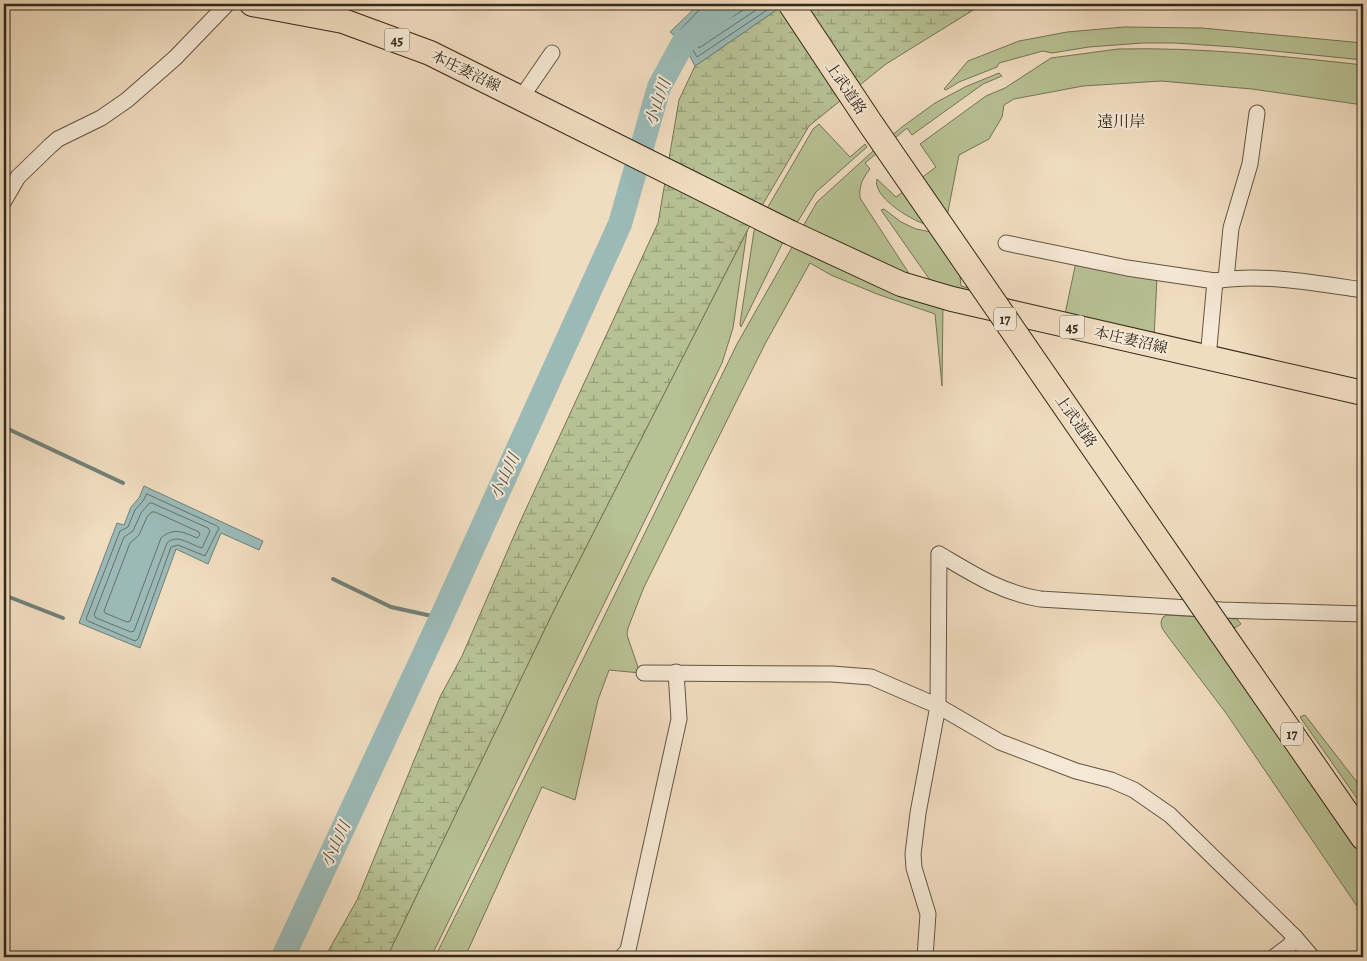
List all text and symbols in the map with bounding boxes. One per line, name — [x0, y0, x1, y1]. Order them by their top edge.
road number: 45 — [384, 28, 410, 52]
street label: 本庄妻沼線 — [428, 46, 504, 96]
street label: 上武道路 — [821, 58, 871, 118]
water label: 小山川 — [640, 74, 677, 129]
district label: 遠川岸 — [1097, 111, 1145, 133]
road number: 17 — [994, 308, 1016, 330]
road number: 45 — [1060, 316, 1084, 338]
street label: 本庄妻沼線 — [1092, 322, 1170, 358]
street label: 上武道路 — [1051, 391, 1101, 451]
water label: 小山川 — [485, 448, 526, 503]
road number: 17 — [1281, 722, 1303, 746]
water label: 小山川 — [316, 816, 357, 871]

